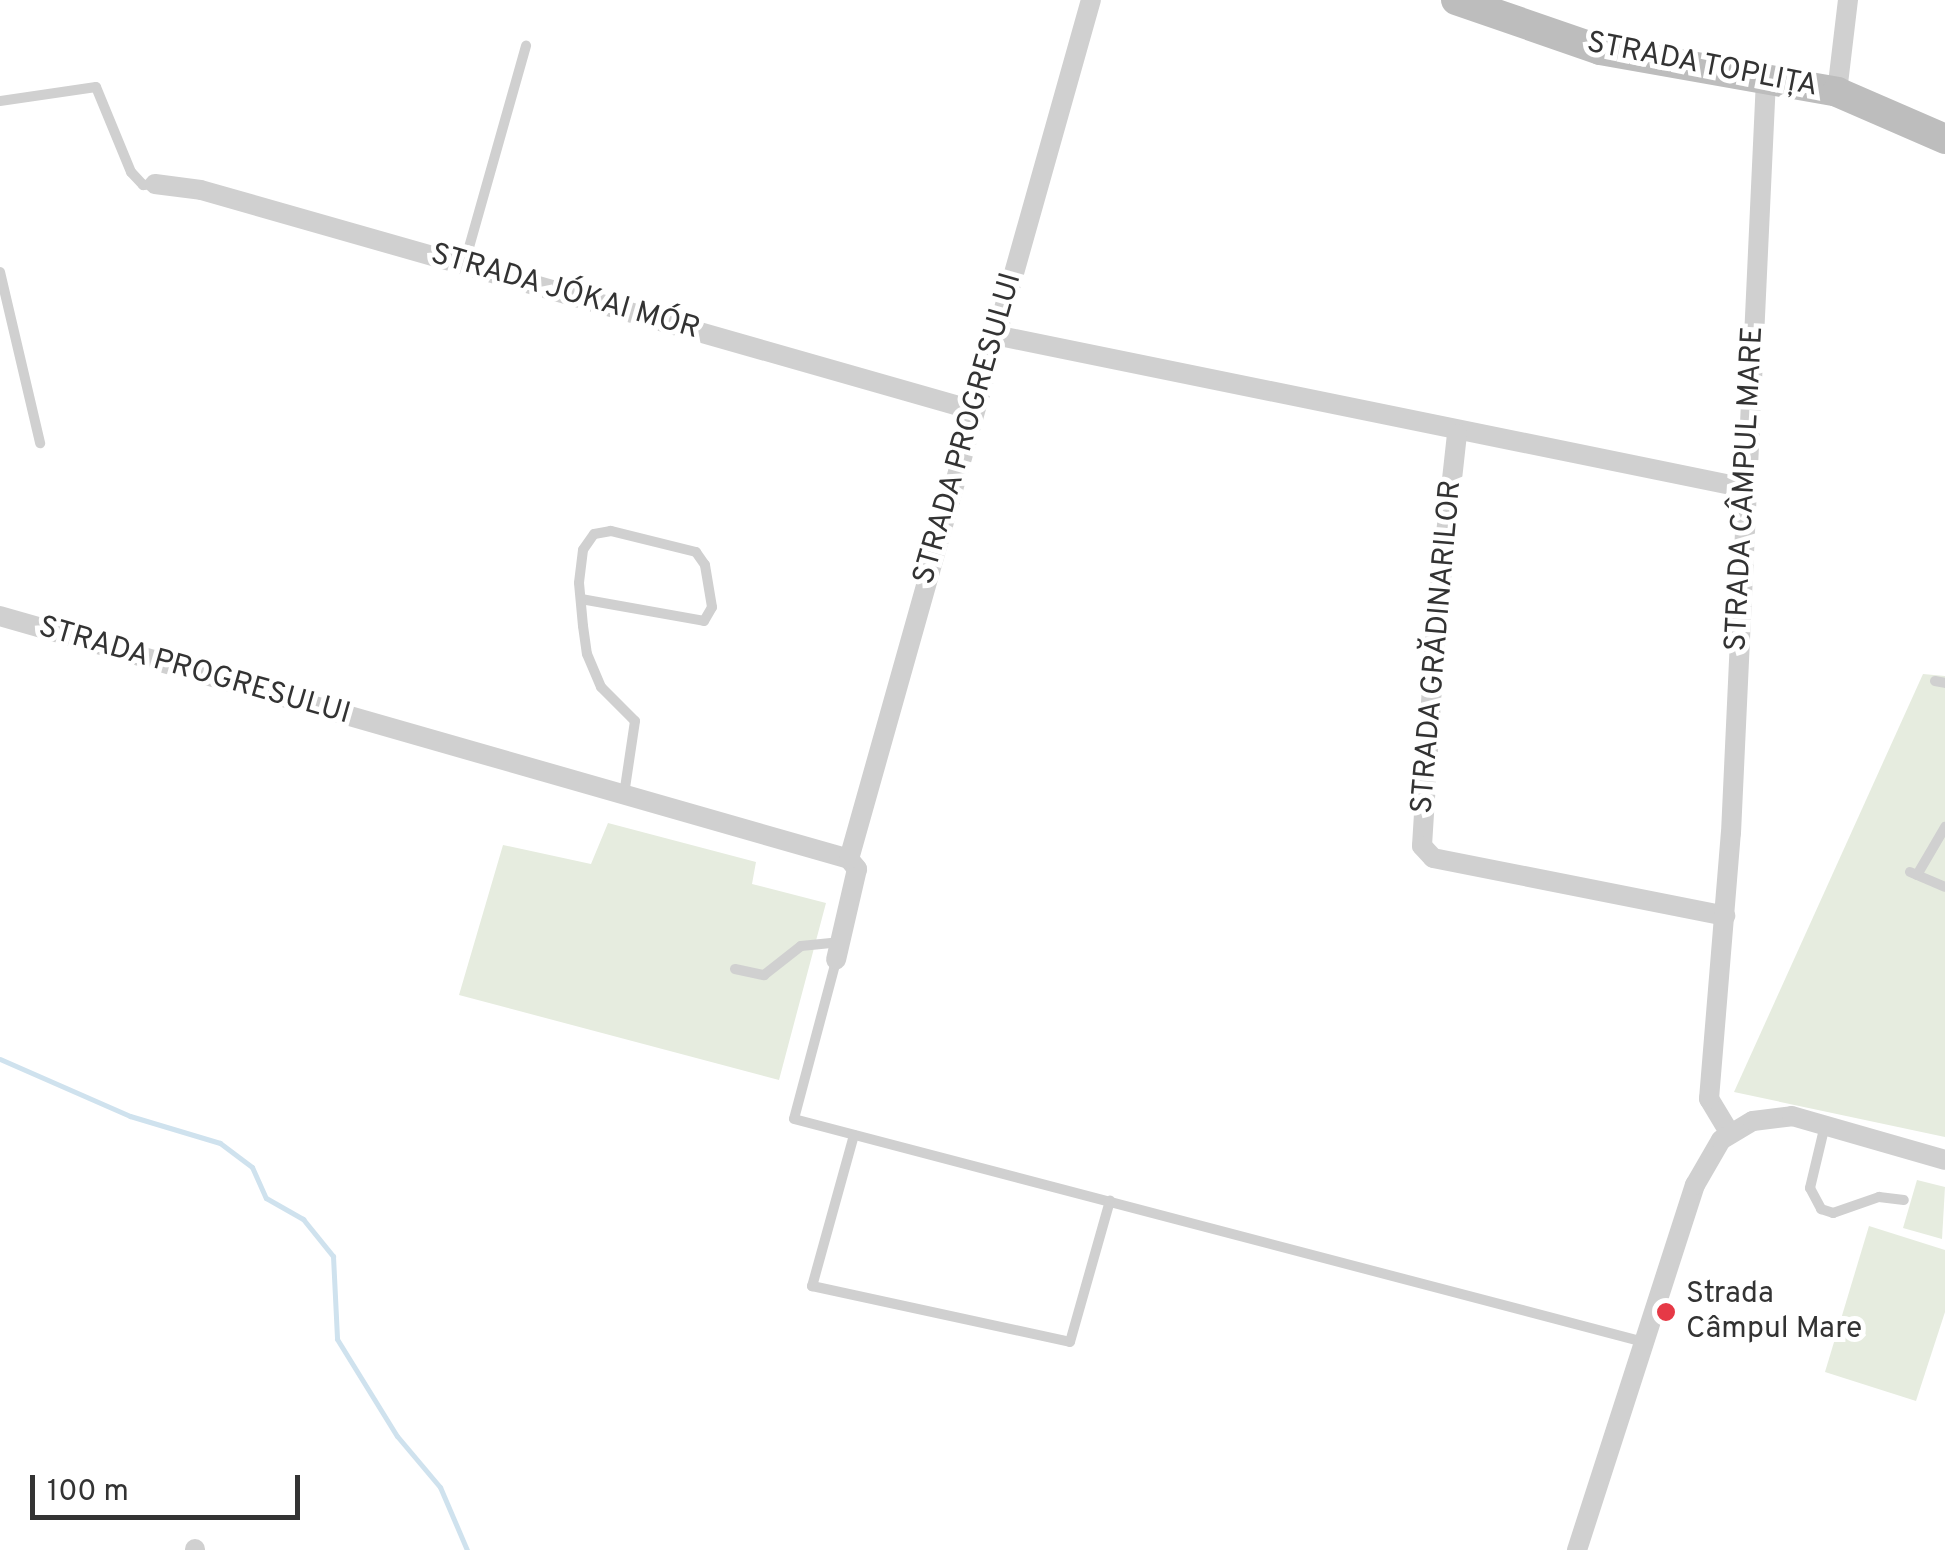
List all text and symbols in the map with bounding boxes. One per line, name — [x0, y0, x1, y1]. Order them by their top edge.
street label: STRADA TOPLIȚA — [1582, 26, 1822, 106]
street label: STRADA JÓKAI MÓR — [426, 237, 704, 349]
street label: STRADA PROGRESULUI — [907, 269, 1031, 589]
street label: STRADA CÂMPUL MARE — [1719, 325, 1773, 653]
street label: STRADA GRĂDINARILOR — [1405, 478, 1471, 816]
street label: STRADA PROGRESULUI — [34, 610, 354, 734]
place label: Strada Câmpul Mare — [1686, 1277, 1862, 1348]
marker: Strada Câmpul Mare — [1655, 1301, 1677, 1323]
scale bar — [35, 1455, 305, 1517]
text: 100 m — [47, 1474, 129, 1511]

